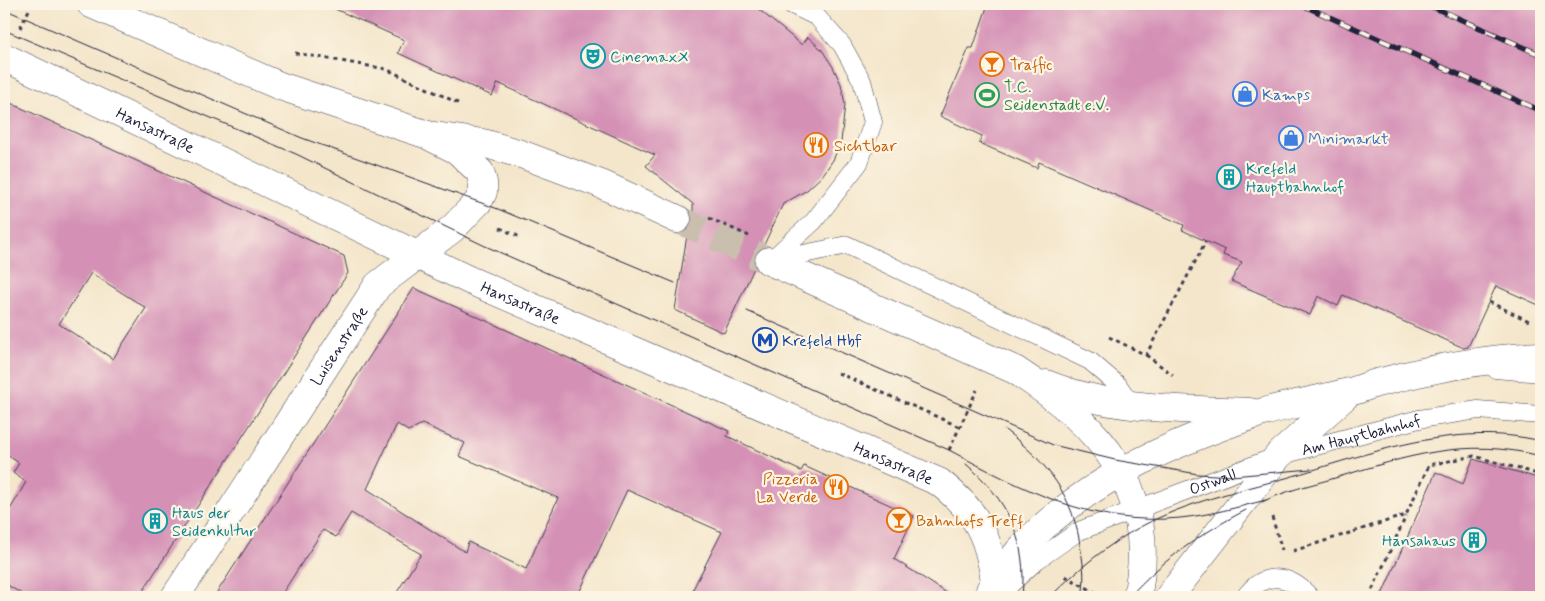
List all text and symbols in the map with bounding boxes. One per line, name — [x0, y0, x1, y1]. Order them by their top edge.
theatre icon: CinemaxX — [580, 43, 606, 69]
place label: CinemaxX — [610, 47, 689, 68]
bar icon: Traffic — [979, 51, 1005, 77]
place label: Traffic — [1010, 55, 1053, 76]
place label: T.C. Seidenstadt e.V. — [1004, 77, 1109, 116]
shop icon: Kamps — [1232, 81, 1258, 107]
sports icon: T.C. Seidenstadt e.V. — [974, 82, 1000, 108]
place label: Kamps — [1262, 85, 1310, 106]
street label: Hansastraße — [112, 103, 198, 159]
shop icon: Minimarkt — [1278, 125, 1304, 151]
place label: Minimarkt — [1308, 129, 1389, 150]
restaurant icon: Sichtbar — [803, 132, 829, 158]
place label: Sichtbar — [834, 136, 897, 157]
place label: Krefeld Hauptbahnhof — [1246, 159, 1344, 198]
building icon: Krefeld Hauptbahnhof — [1216, 164, 1242, 190]
street label: Hansastraße — [477, 277, 563, 330]
street label: Luisenstraße — [306, 302, 373, 390]
metro station icon: Krefeld Hbf — [752, 327, 778, 353]
place label: Krefeld Hbf — [782, 331, 862, 352]
street label: Am Hauptbahnhof — [1299, 410, 1423, 461]
street label: Hansastraße — [850, 438, 936, 490]
street label: Ostwall — [1186, 464, 1239, 501]
place label: Pizzeria La Verde — [756, 469, 818, 508]
restaurant icon: Pizzeria La Verde — [823, 474, 849, 500]
place label: Haus der Seidenkultur — [172, 503, 256, 542]
bar icon: Bahnhofs Treff — [886, 507, 912, 533]
building icon: Haus der Seidenkultur — [142, 508, 168, 534]
place label: Bahnhofs Treff — [916, 511, 1023, 532]
building icon: Hansahaus — [1461, 527, 1487, 553]
place label: Hansahaus — [1382, 531, 1456, 552]

